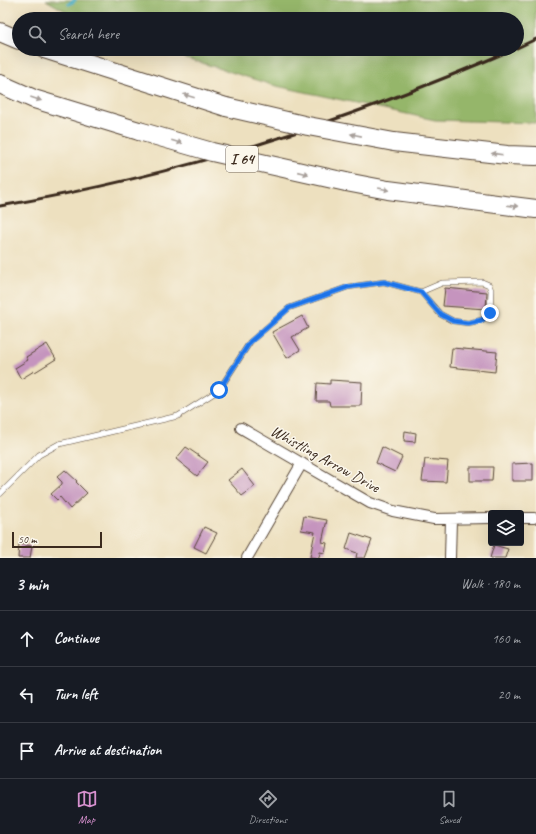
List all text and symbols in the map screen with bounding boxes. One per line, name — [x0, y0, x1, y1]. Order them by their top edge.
search box — [12, 12, 524, 56]
icon: search — [26, 23, 48, 45]
text: Search here — [58, 25, 119, 44]
one-way arrow — [183, 93, 195, 99]
one-way arrow — [30, 97, 42, 103]
one-way arrow — [349, 132, 362, 138]
one-way arrow — [171, 139, 183, 145]
road number: I 64 — [226, 146, 258, 172]
one-way arrow — [491, 151, 503, 157]
one-way arrow — [297, 170, 309, 176]
one-way arrow — [378, 187, 390, 193]
one-way arrow — [507, 203, 519, 209]
route end — [481, 304, 499, 322]
route start — [210, 381, 228, 399]
street label: Whistling Arrow Drive — [267, 421, 385, 498]
map controls — [488, 510, 524, 546]
button: layers — [488, 510, 524, 546]
scale bar — [12, 530, 102, 549]
text: 50 m — [18, 532, 37, 546]
text: 3 min — [16, 574, 49, 595]
text: Walk · 180 m — [461, 576, 520, 592]
icon: ahead — [16, 628, 38, 650]
text: Continue — [54, 629, 99, 648]
text: 160 m — [492, 631, 520, 647]
icon: left — [16, 684, 38, 706]
text: Turn left — [54, 685, 97, 704]
text: 20 m — [498, 687, 520, 703]
icon: arrive — [16, 740, 38, 762]
text: Arrive at destination — [54, 741, 161, 760]
tab: Map — [76, 788, 98, 826]
tab: Directions — [249, 788, 287, 826]
tab: Saved — [438, 788, 460, 826]

